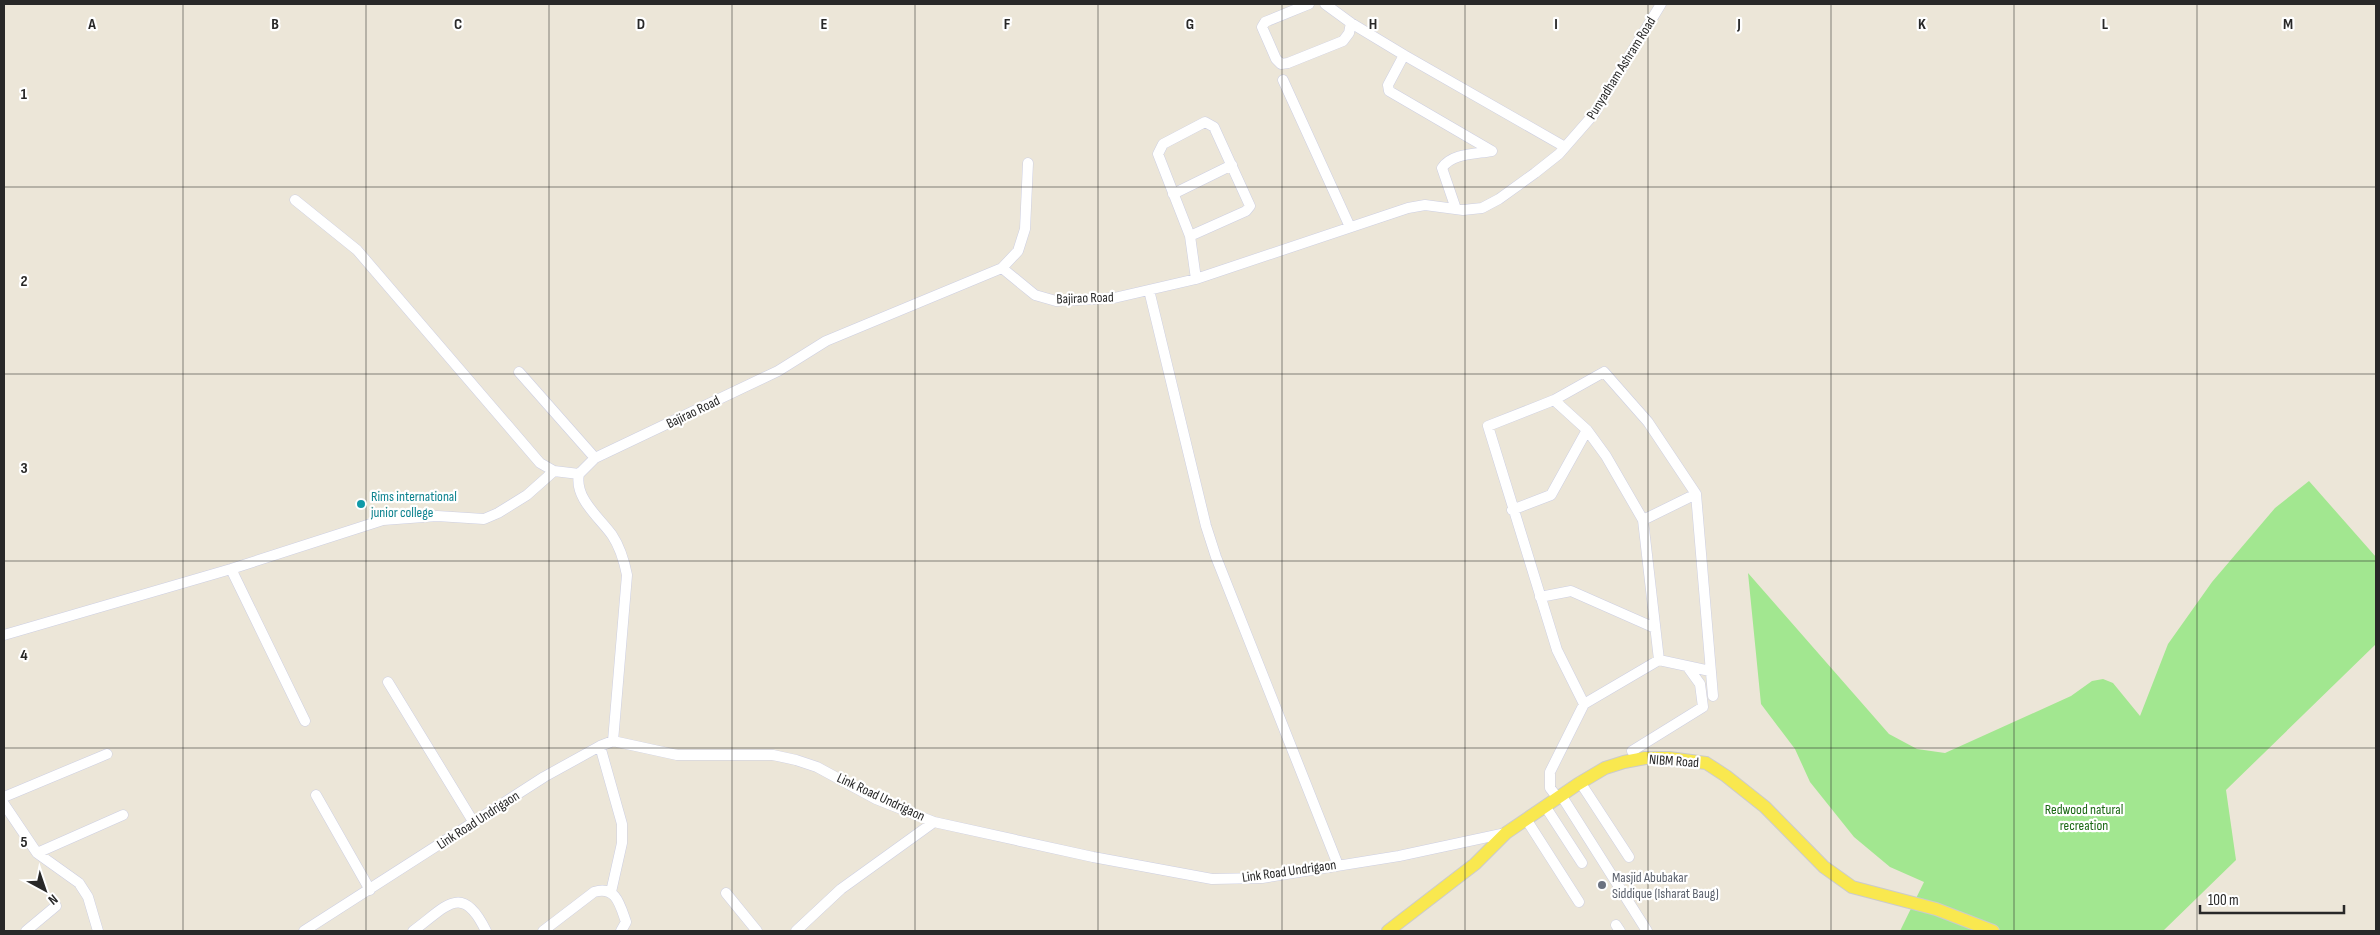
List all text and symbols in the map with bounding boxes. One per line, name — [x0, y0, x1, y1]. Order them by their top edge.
street label: Punyadham Ashram Road — [1583, 14, 1659, 122]
text: A — [87, 15, 96, 34]
text: B — [271, 15, 279, 34]
text: C — [454, 15, 462, 34]
text: D — [637, 15, 645, 34]
text: E — [821, 15, 828, 34]
text: F — [1004, 15, 1011, 34]
text: G — [1186, 15, 1194, 34]
text: H — [1369, 15, 1377, 34]
text: I — [1554, 15, 1558, 34]
text: J — [1736, 15, 1741, 34]
text: K — [1918, 15, 1926, 34]
text: L — [2102, 15, 2109, 34]
text: M — [2283, 15, 2293, 34]
text: 1 — [21, 85, 28, 104]
text: 2 — [20, 272, 28, 291]
street label: Bajirao Road — [1056, 288, 1114, 307]
street label: Bajirao Road — [664, 392, 723, 432]
text: 3 — [20, 459, 28, 478]
place label: Rims international junior college — [370, 488, 457, 521]
marker: Rims international junior college — [355, 498, 367, 510]
text: 4 — [20, 646, 28, 665]
street label: NIBM Road — [1648, 751, 1700, 771]
street label: Link Road Undrigaon — [834, 769, 928, 825]
street label: Link Road Undrigaon — [434, 787, 522, 853]
park label: Redwood natural recreation — [2045, 801, 2123, 834]
text: 5 — [20, 833, 28, 852]
street label: Link Road Undrigaon — [1241, 856, 1337, 886]
north arrow — [20, 865, 70, 915]
place label: Masjid Abubakar Siddique (Isharat Baug) — [1612, 869, 1719, 902]
marker: Masjid Abubakar Siddique (Isharat Baug) — [1596, 879, 1608, 891]
scale bar — [2200, 882, 2344, 914]
text: N — [45, 891, 61, 908]
text: 100 m — [2208, 891, 2239, 910]

